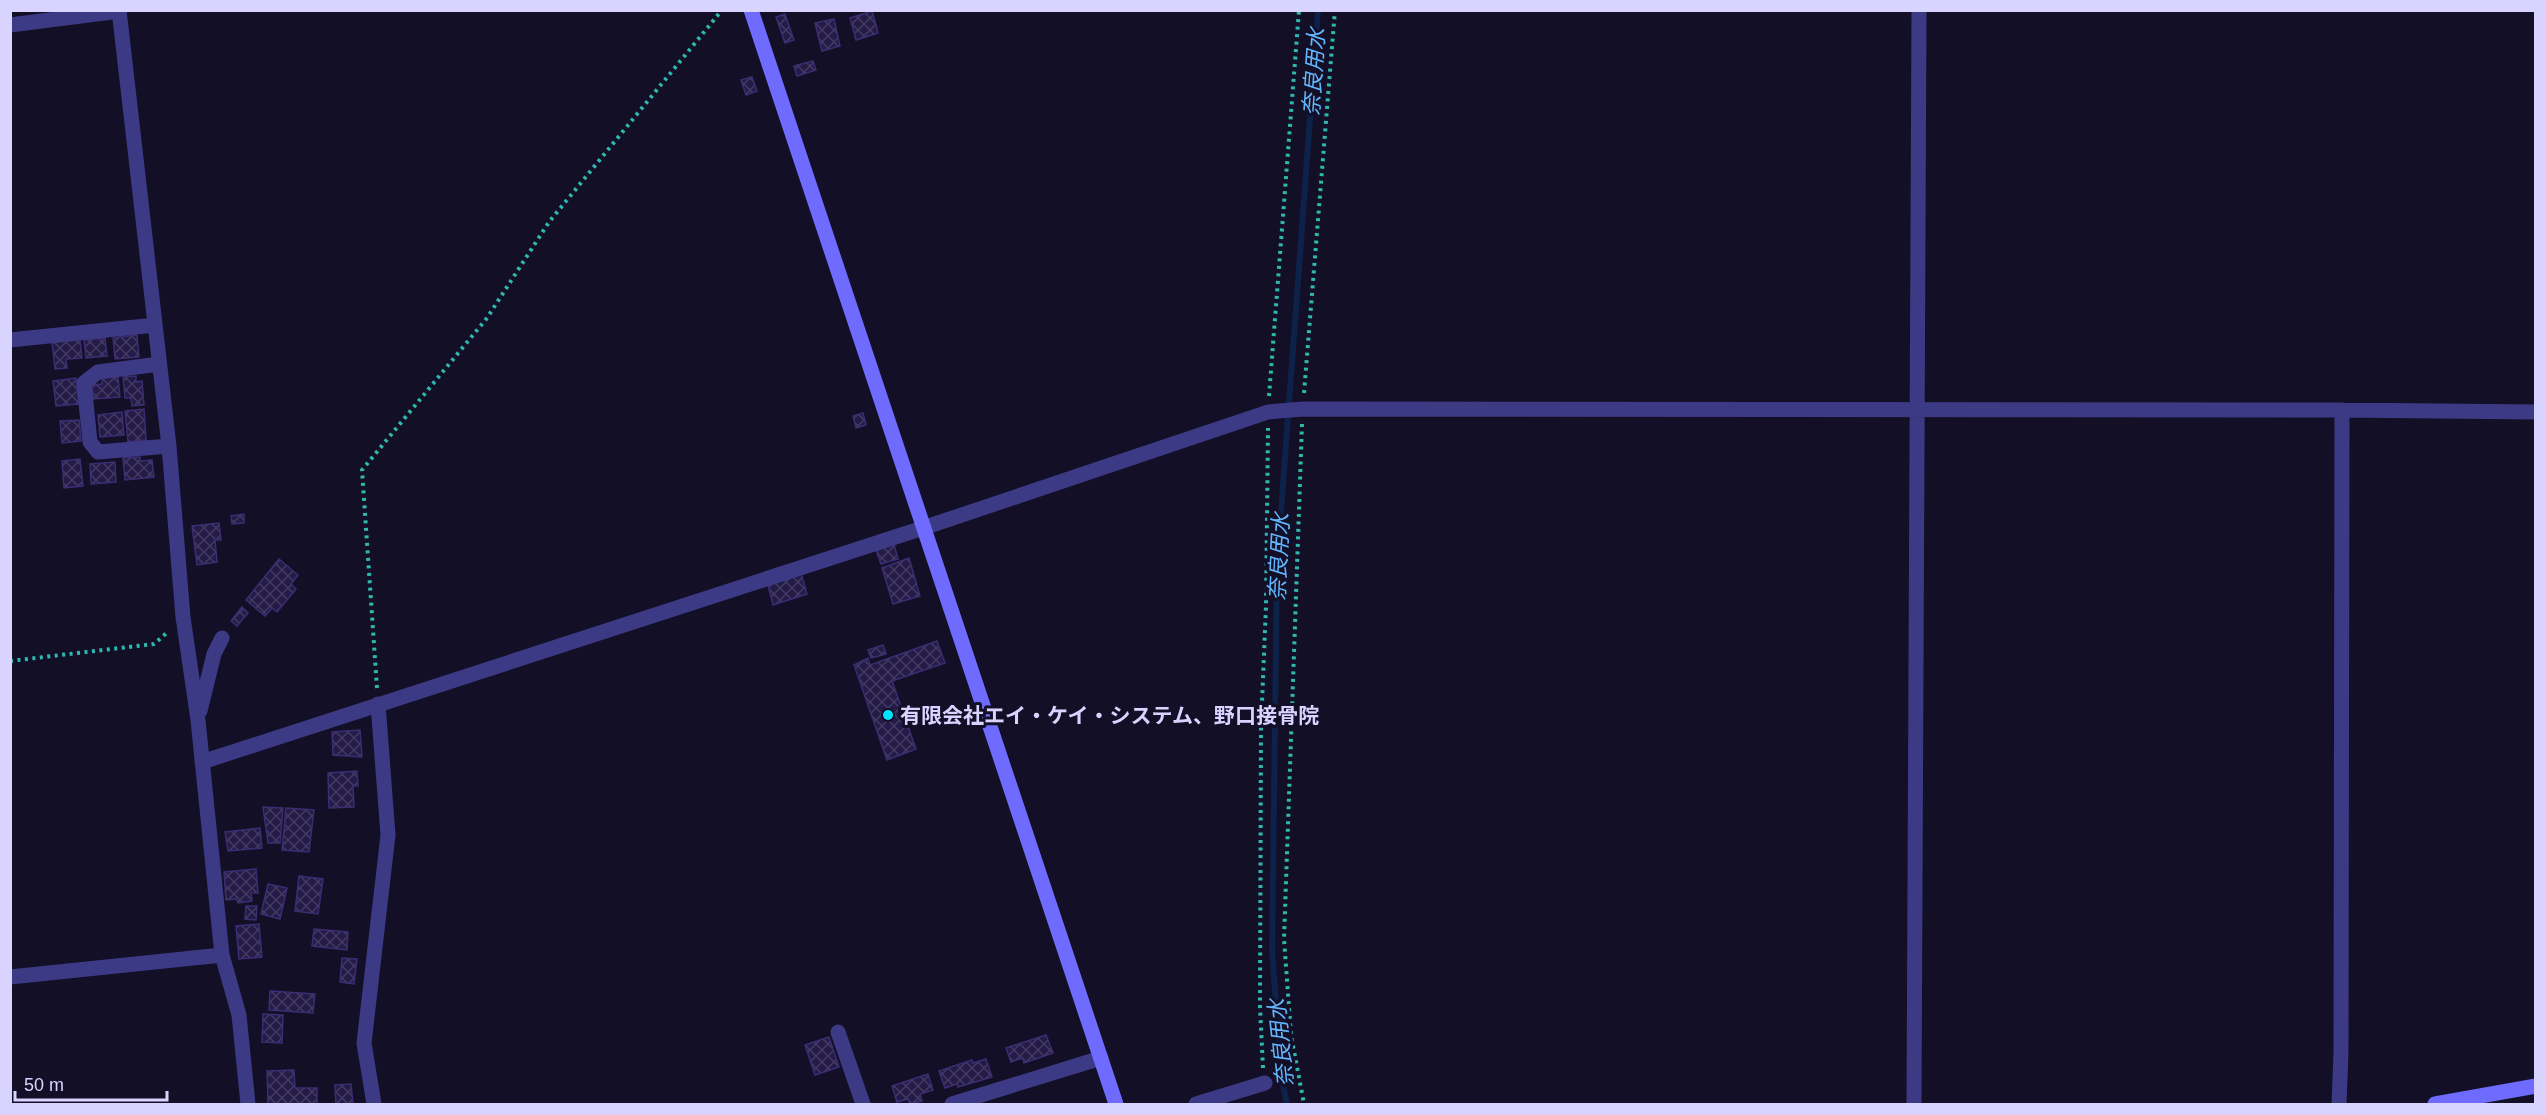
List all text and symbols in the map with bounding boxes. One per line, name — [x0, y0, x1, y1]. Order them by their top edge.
water label: 奈良用水 — [1298, 25, 1330, 117]
water label: 奈良用水 — [1264, 510, 1294, 602]
place label: 有限会社エイ・ケイ・システム、野口接骨院 — [900, 704, 1319, 727]
marker: 有限会社エイ・ケイ・システム、野口接骨院 — [881, 708, 895, 722]
water label: 奈良用水 — [1264, 996, 1298, 1088]
scale bar — [15, 1064, 166, 1102]
text: 50 m — [24, 1075, 64, 1095]

